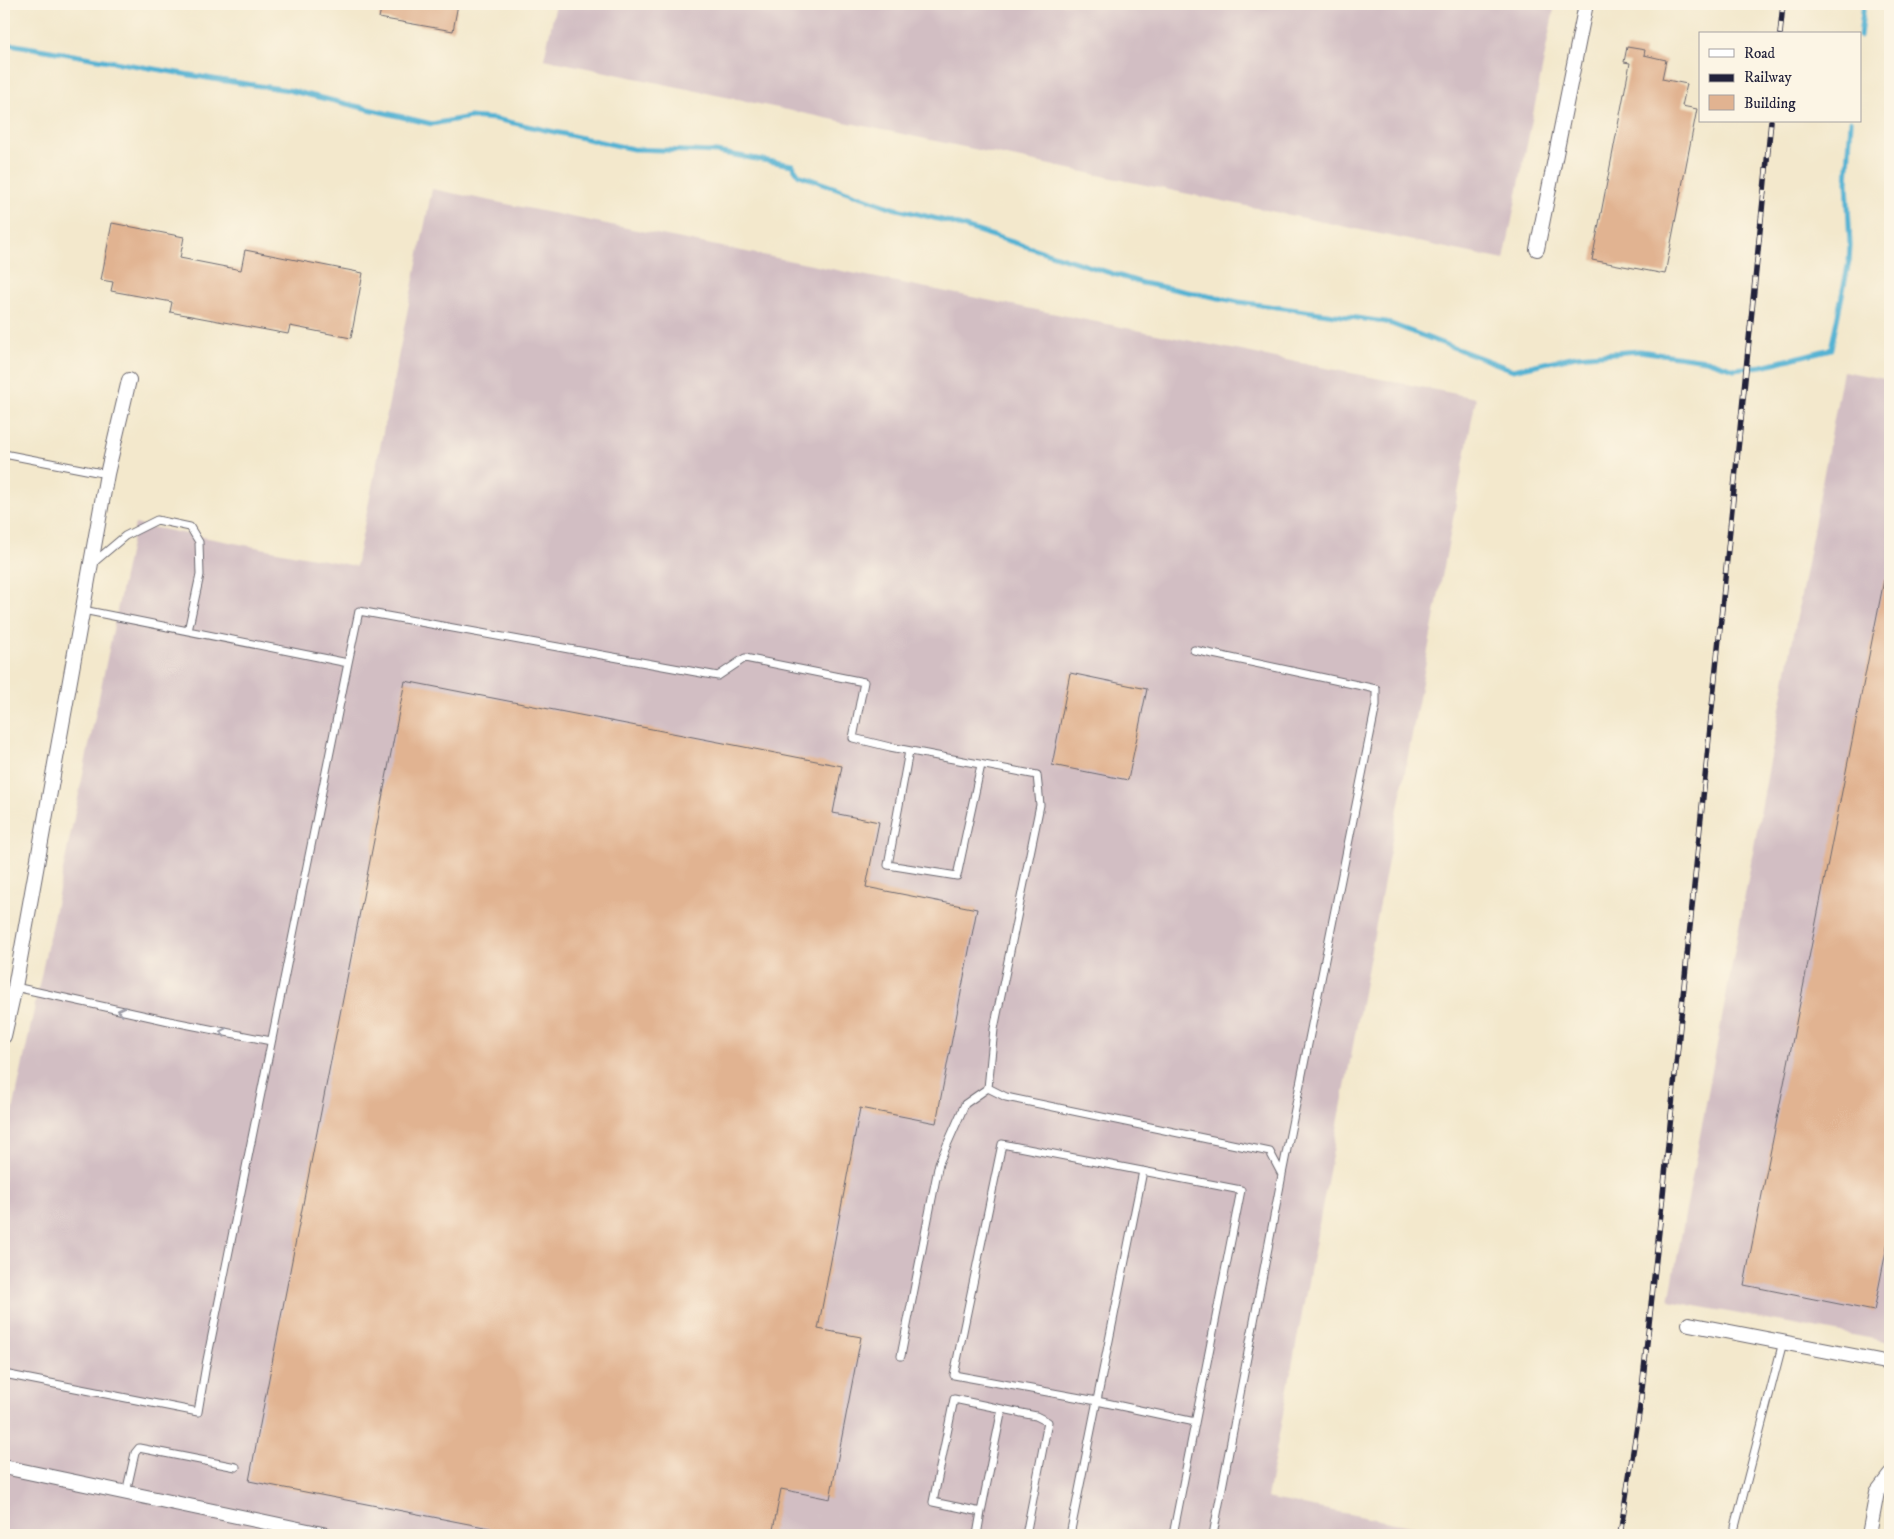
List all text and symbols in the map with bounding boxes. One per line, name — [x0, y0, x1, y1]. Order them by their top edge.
legend — [1699, 32, 1862, 122]
text: Road — [1744, 44, 1776, 63]
text: Railway — [1744, 68, 1792, 87]
text: Building — [1744, 94, 1796, 113]
one-way arrow — [117, 1006, 126, 1017]
one-way arrow — [219, 1027, 228, 1038]

